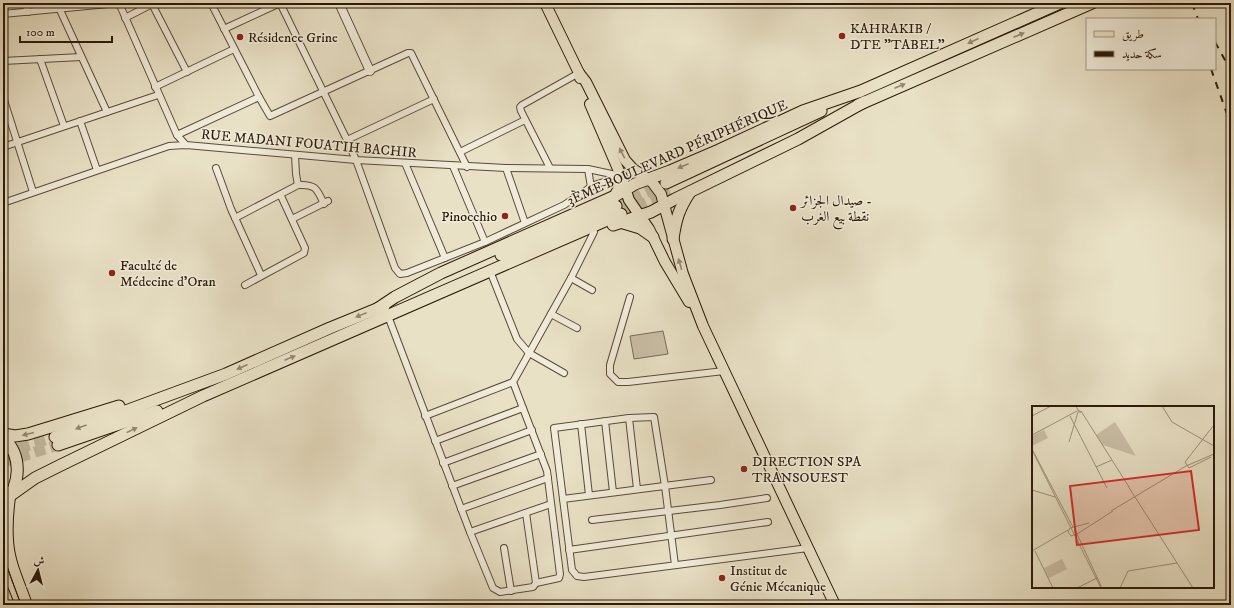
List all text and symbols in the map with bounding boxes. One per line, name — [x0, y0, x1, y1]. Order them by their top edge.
scale bar — [20, 18, 112, 44]
legend — [1086, 18, 1216, 70]
place label: KAHRAKIB / DTE "TABEL" — [850, 20, 945, 54]
text: 100 m — [26, 25, 55, 40]
text: طريق — [1122, 27, 1144, 42]
place label: Résidence Grine — [248, 29, 338, 47]
marker: KAHRAKIB / DTE "TABEL" — [837, 31, 847, 41]
one-way arrow — [1014, 31, 1026, 37]
marker: Résidence Grine — [235, 32, 245, 42]
one-way arrow — [967, 39, 979, 45]
text: سكة حديد — [1122, 47, 1162, 62]
one-way arrow — [894, 83, 905, 89]
street label: 3ÈME BOULEVARD PÉRIPHÉRIQUE — [564, 96, 790, 210]
street label: RUE MADANI FOUATIH BACHIR — [200, 126, 418, 162]
one-way arrow — [618, 147, 625, 159]
one-way arrow — [677, 163, 688, 169]
place label: صيدال الجزائر - نقطة بيع الغرب — [799, 192, 872, 230]
marker: صيدال الجزائر - نقطة بيع الغرب — [788, 203, 798, 213]
place label: Pinocchio — [441, 208, 497, 226]
marker: Pinocchio — [500, 211, 510, 221]
place label: Faculté de Médecine d'Oran — [120, 257, 217, 291]
one-way arrow — [677, 257, 683, 269]
marker: Faculté de Médecine d'Oran — [107, 268, 117, 278]
one-way arrow — [356, 312, 367, 318]
one-way arrow — [285, 355, 297, 361]
one-way arrow — [236, 364, 248, 370]
inset map — [1032, 406, 1214, 588]
one-way arrow — [74, 424, 86, 430]
one-way arrow — [126, 427, 138, 433]
one-way arrow — [22, 431, 35, 437]
place label: DIRECTION SPA TRANSOUEST — [752, 453, 862, 487]
marker: DIRECTION SPA TRANSOUEST — [739, 464, 749, 474]
north arrow — [18, 550, 58, 590]
text: ش — [33, 553, 45, 569]
place label: Institut de Génie Mécanique — [730, 562, 826, 596]
marker: Institut de Génie Mécanique — [717, 573, 727, 583]

